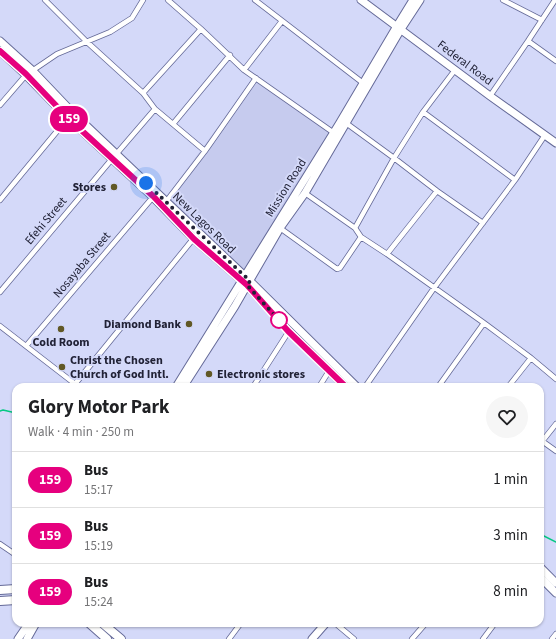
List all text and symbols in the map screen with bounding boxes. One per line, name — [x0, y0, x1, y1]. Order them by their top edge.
street label: Federal Road — [434, 37, 496, 89]
line badge: 159 — [46, 106, 92, 132]
text: 159 — [58, 109, 80, 129]
street label: Mission Road — [261, 156, 311, 220]
your location — [136, 173, 156, 193]
place label: Stores — [72, 179, 106, 196]
marker: Stores — [109, 182, 119, 192]
street label: New Lagos Road — [169, 188, 239, 258]
street label: Efehi Street — [21, 193, 71, 249]
street label: Nosayaba Street — [49, 228, 115, 302]
unlabelled marker — [270, 311, 288, 329]
place label: Diamond Bank — [104, 316, 181, 333]
marker: Diamond Bank — [184, 319, 194, 329]
marker: Cold Room — [56, 324, 66, 334]
place label: Cold Room — [32, 334, 90, 351]
place label: Christ the Chosen Church of God Intl. — [70, 352, 169, 383]
marker: Christ the Chosen Church of God Intl. — [57, 362, 67, 372]
place label: Electronic stores — [217, 366, 305, 383]
marker: Electronic stores — [204, 369, 214, 379]
text: Glory Motor Park — [28, 394, 170, 421]
button: heart — [486, 396, 528, 438]
text: Walk · 4 min · 250 m — [28, 423, 134, 441]
text: Bus — [84, 460, 108, 481]
text: 1 min — [493, 469, 528, 490]
text: 159 — [39, 470, 61, 490]
text: 15:17 — [84, 481, 113, 499]
text: Bus — [84, 516, 108, 537]
text: 3 min — [493, 525, 528, 546]
text: 159 — [39, 526, 61, 546]
text: 15:19 — [84, 537, 113, 555]
text: Bus — [84, 572, 108, 593]
text: 8 min — [493, 581, 528, 602]
text: 159 — [39, 582, 61, 602]
text: 15:24 — [84, 593, 113, 611]

